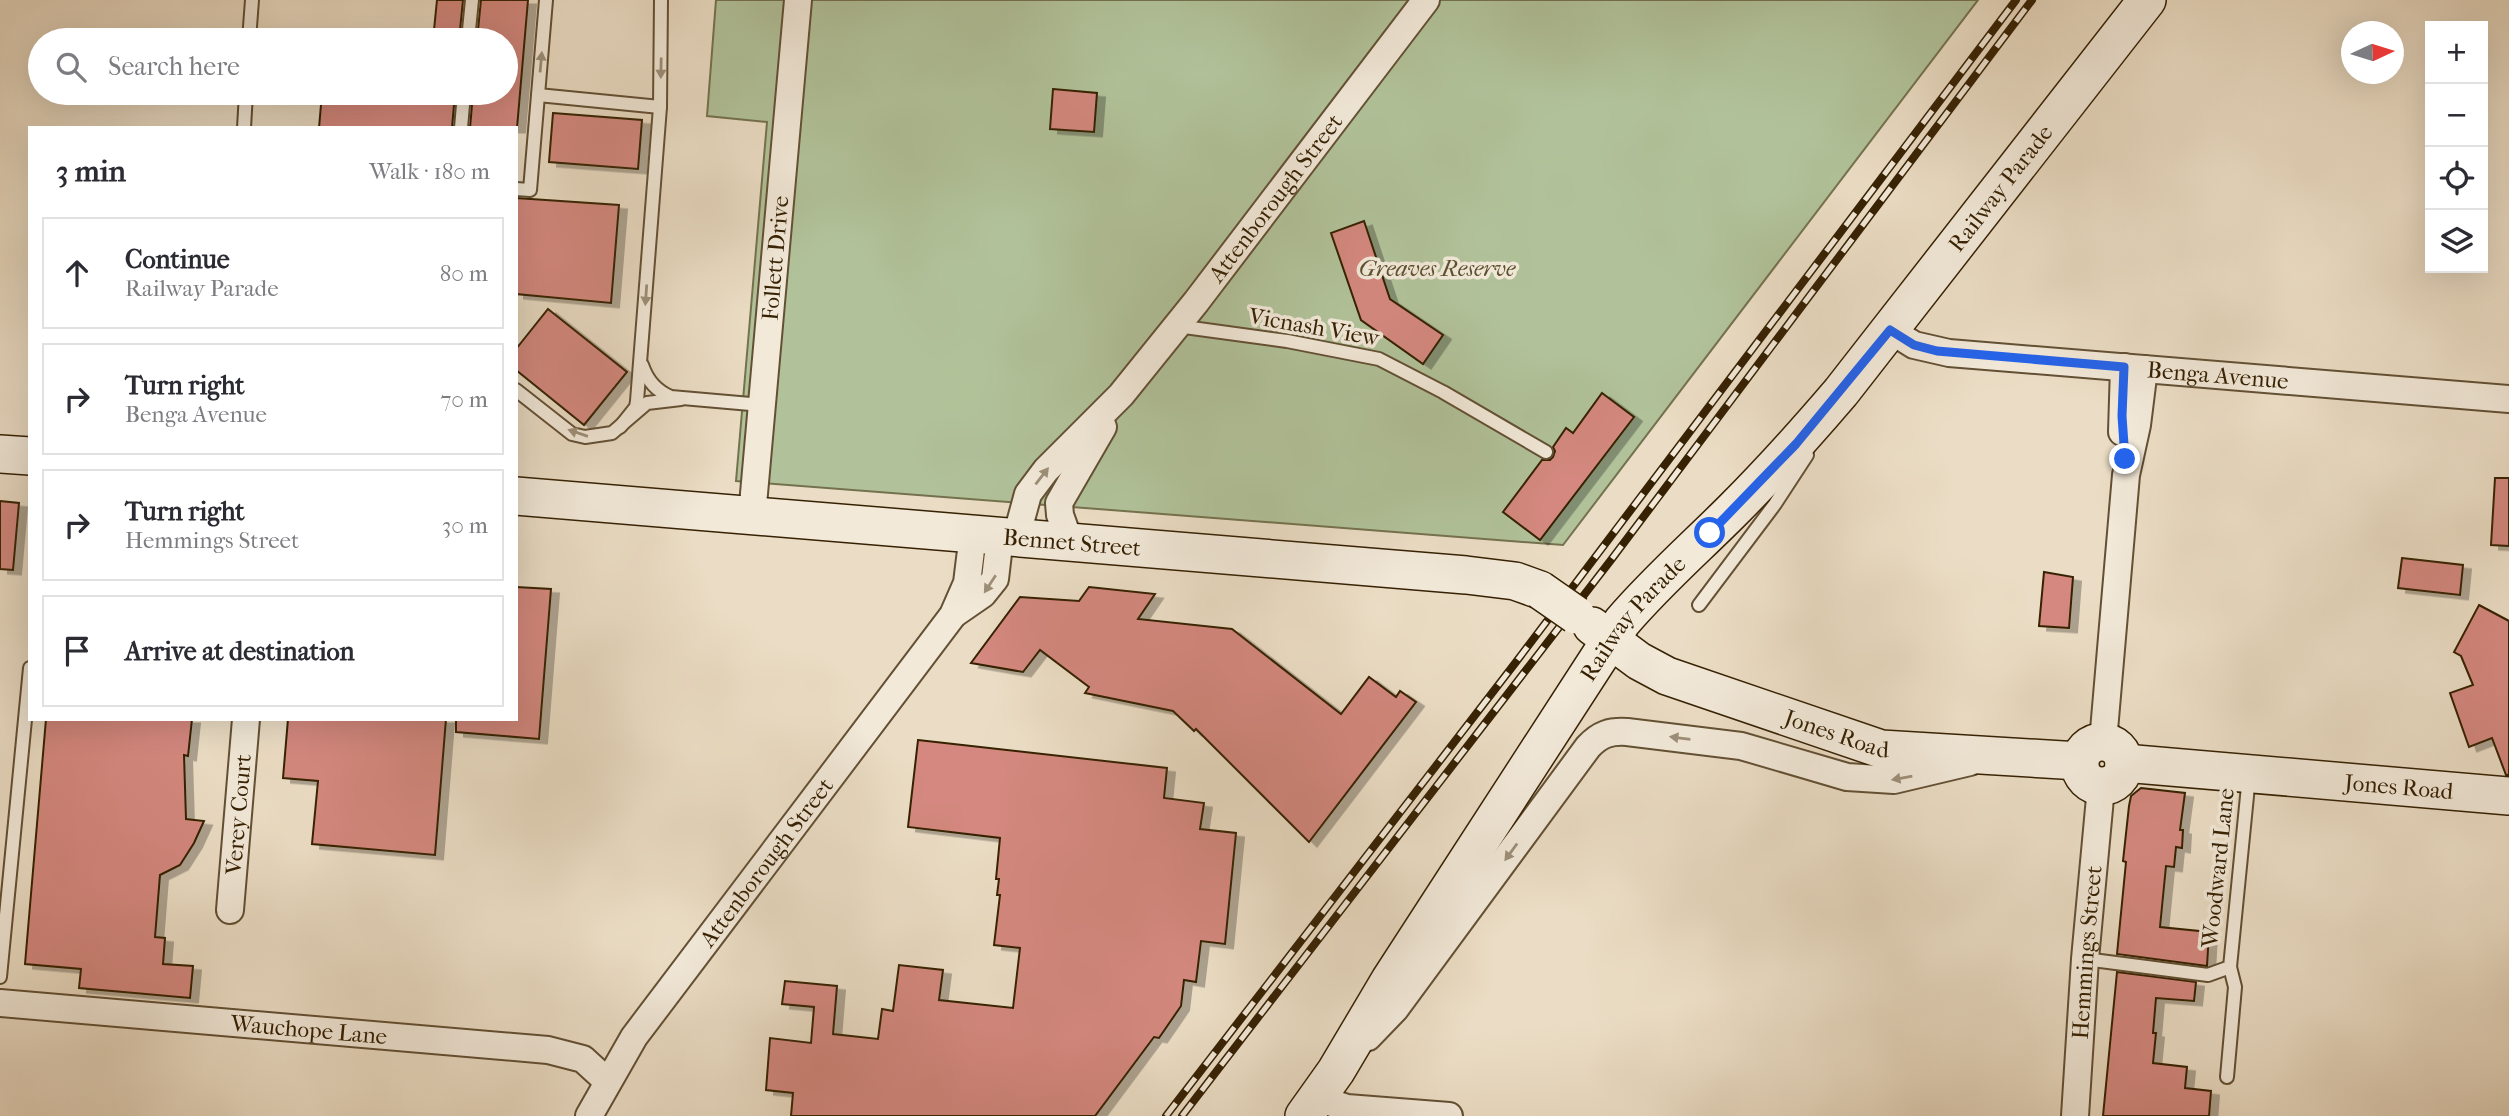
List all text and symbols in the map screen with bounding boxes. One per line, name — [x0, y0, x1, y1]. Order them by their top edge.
north arrow — [2341, 21, 2404, 84]
map controls — [2425, 21, 2488, 273]
button: + — [2425, 21, 2488, 84]
search box — [28, 28, 518, 105]
icon: search — [52, 48, 90, 86]
text: Search here — [108, 51, 240, 82]
one-way arrow — [536, 51, 547, 73]
one-way arrow — [655, 57, 667, 79]
button: − — [2425, 84, 2488, 147]
street label: Attenborough Street — [1202, 108, 1348, 288]
street label: Railway Parade — [1942, 119, 2058, 257]
button: locate — [2425, 147, 2488, 210]
text: 3 min — [56, 154, 126, 189]
text: Walk · 180 m — [369, 158, 490, 185]
street label: Follett Drive — [756, 194, 794, 322]
button: layers — [2425, 210, 2488, 273]
text: Continue — [125, 244, 230, 275]
icon: ahead — [58, 254, 96, 292]
park label: Greaves Reserve — [1359, 255, 1516, 282]
text: 80 m — [440, 260, 488, 287]
text: Railway Parade — [125, 275, 279, 302]
one-way arrow — [640, 284, 651, 306]
street label: Vicnash View — [1246, 302, 1382, 352]
street label: Benga Avenue — [2146, 356, 2290, 394]
text: Turn right — [125, 370, 245, 401]
icon: right — [58, 380, 96, 418]
text: 70 m — [440, 386, 488, 413]
text: Benga Avenue — [125, 401, 267, 428]
one-way arrow — [567, 427, 588, 438]
route end — [2109, 443, 2140, 474]
one-way arrow — [1034, 467, 1049, 484]
text: Turn right — [125, 496, 245, 527]
icon: right — [58, 506, 96, 544]
text: 30 m — [442, 512, 488, 539]
route start — [1694, 517, 1725, 548]
street label: Bennet Street — [1002, 523, 1142, 561]
text: Hemmings Street — [125, 527, 299, 554]
street label: Railway Parade — [1574, 550, 1691, 686]
one-way arrow — [983, 575, 997, 593]
icon: arrive — [58, 632, 96, 670]
text: Arrive at destination — [125, 636, 355, 667]
street label: Jones Road — [1779, 703, 1890, 763]
one-way arrow — [1669, 733, 1691, 744]
street label: Verey Court — [219, 753, 257, 877]
street label: Jones Road — [2342, 768, 2455, 805]
street label: Attenborough Street — [693, 773, 839, 953]
one-way arrow — [1891, 773, 1913, 784]
street label: Woodward Lane — [2196, 787, 2240, 950]
one-way arrow — [1503, 842, 1518, 860]
street label: Hemmings Street — [2066, 864, 2107, 1040]
street label: Wauchope Lane — [228, 1009, 388, 1050]

